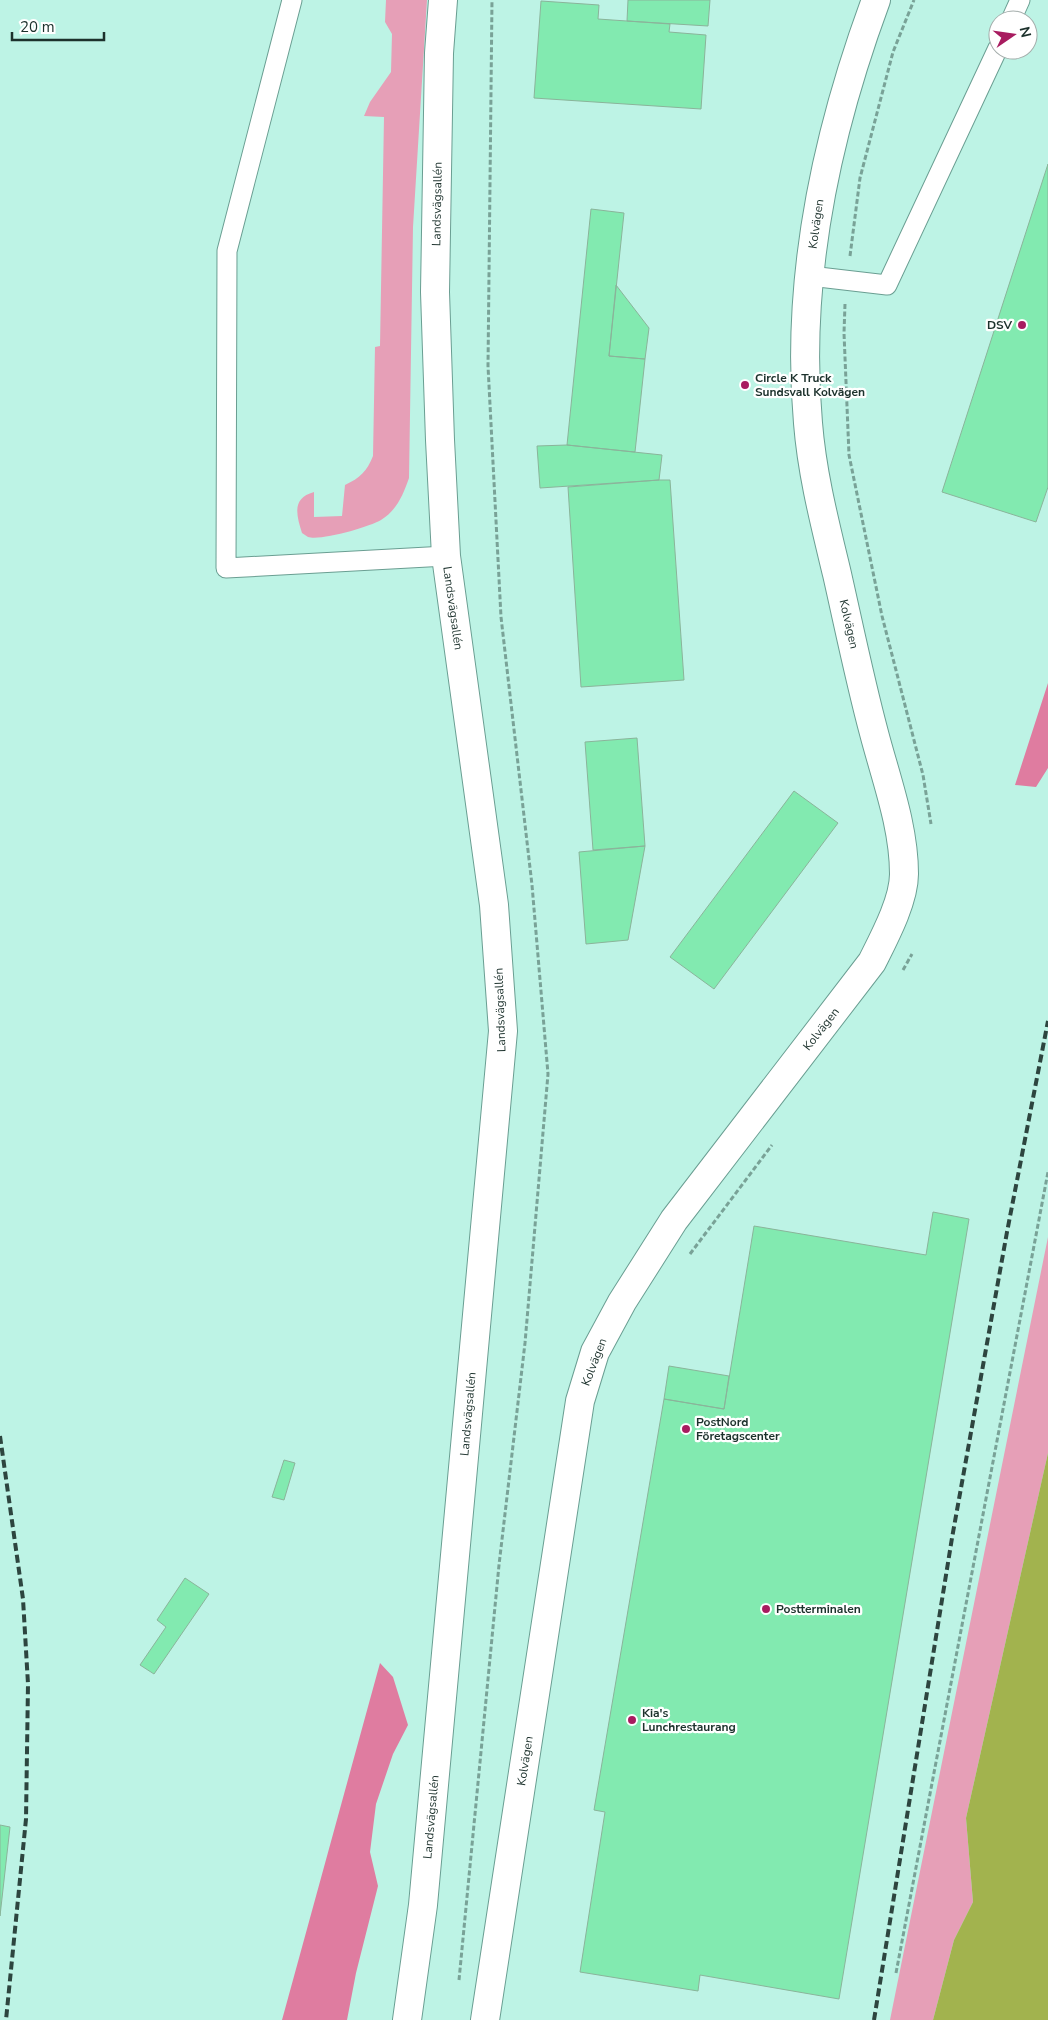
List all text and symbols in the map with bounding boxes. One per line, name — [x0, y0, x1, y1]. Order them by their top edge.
scale bar — [12, 10, 105, 42]
north arrow — [988, 10, 1038, 60]
text: 20 m — [20, 17, 55, 37]
text: N — [1015, 25, 1036, 39]
street label: Landsvägsallén — [428, 162, 446, 246]
street label: Kolvägen — [805, 198, 827, 250]
place label: DSV — [987, 317, 1012, 333]
marker: DSV — [1016, 319, 1028, 331]
place label: Circle K Truck Sundsvall Kolvägen — [755, 370, 865, 400]
marker: Circle K Truck Sundsvall Kolvägen — [739, 379, 751, 391]
street label: Landsvägsallén — [439, 565, 467, 651]
street label: Kolvägen — [836, 598, 862, 650]
street label: Landsvägsallén — [491, 968, 509, 1052]
street label: Kolvägen — [799, 1004, 843, 1054]
street label: Kolvägen — [578, 1336, 610, 1388]
street label: Landsvägsallén — [456, 1371, 480, 1457]
place label: PostNord Företagscenter — [696, 1414, 780, 1444]
marker: PostNord Företagscenter — [680, 1423, 692, 1435]
place label: Postterminalen — [776, 1601, 861, 1617]
marker: Postterminalen — [760, 1603, 772, 1615]
place label: Kia's Lunchrestaurang — [642, 1705, 736, 1735]
marker: Kia's Lunchrestaurang — [626, 1714, 638, 1726]
street label: Kolvägen — [513, 1735, 537, 1787]
street label: Landsvägsallén — [419, 1774, 443, 1860]

